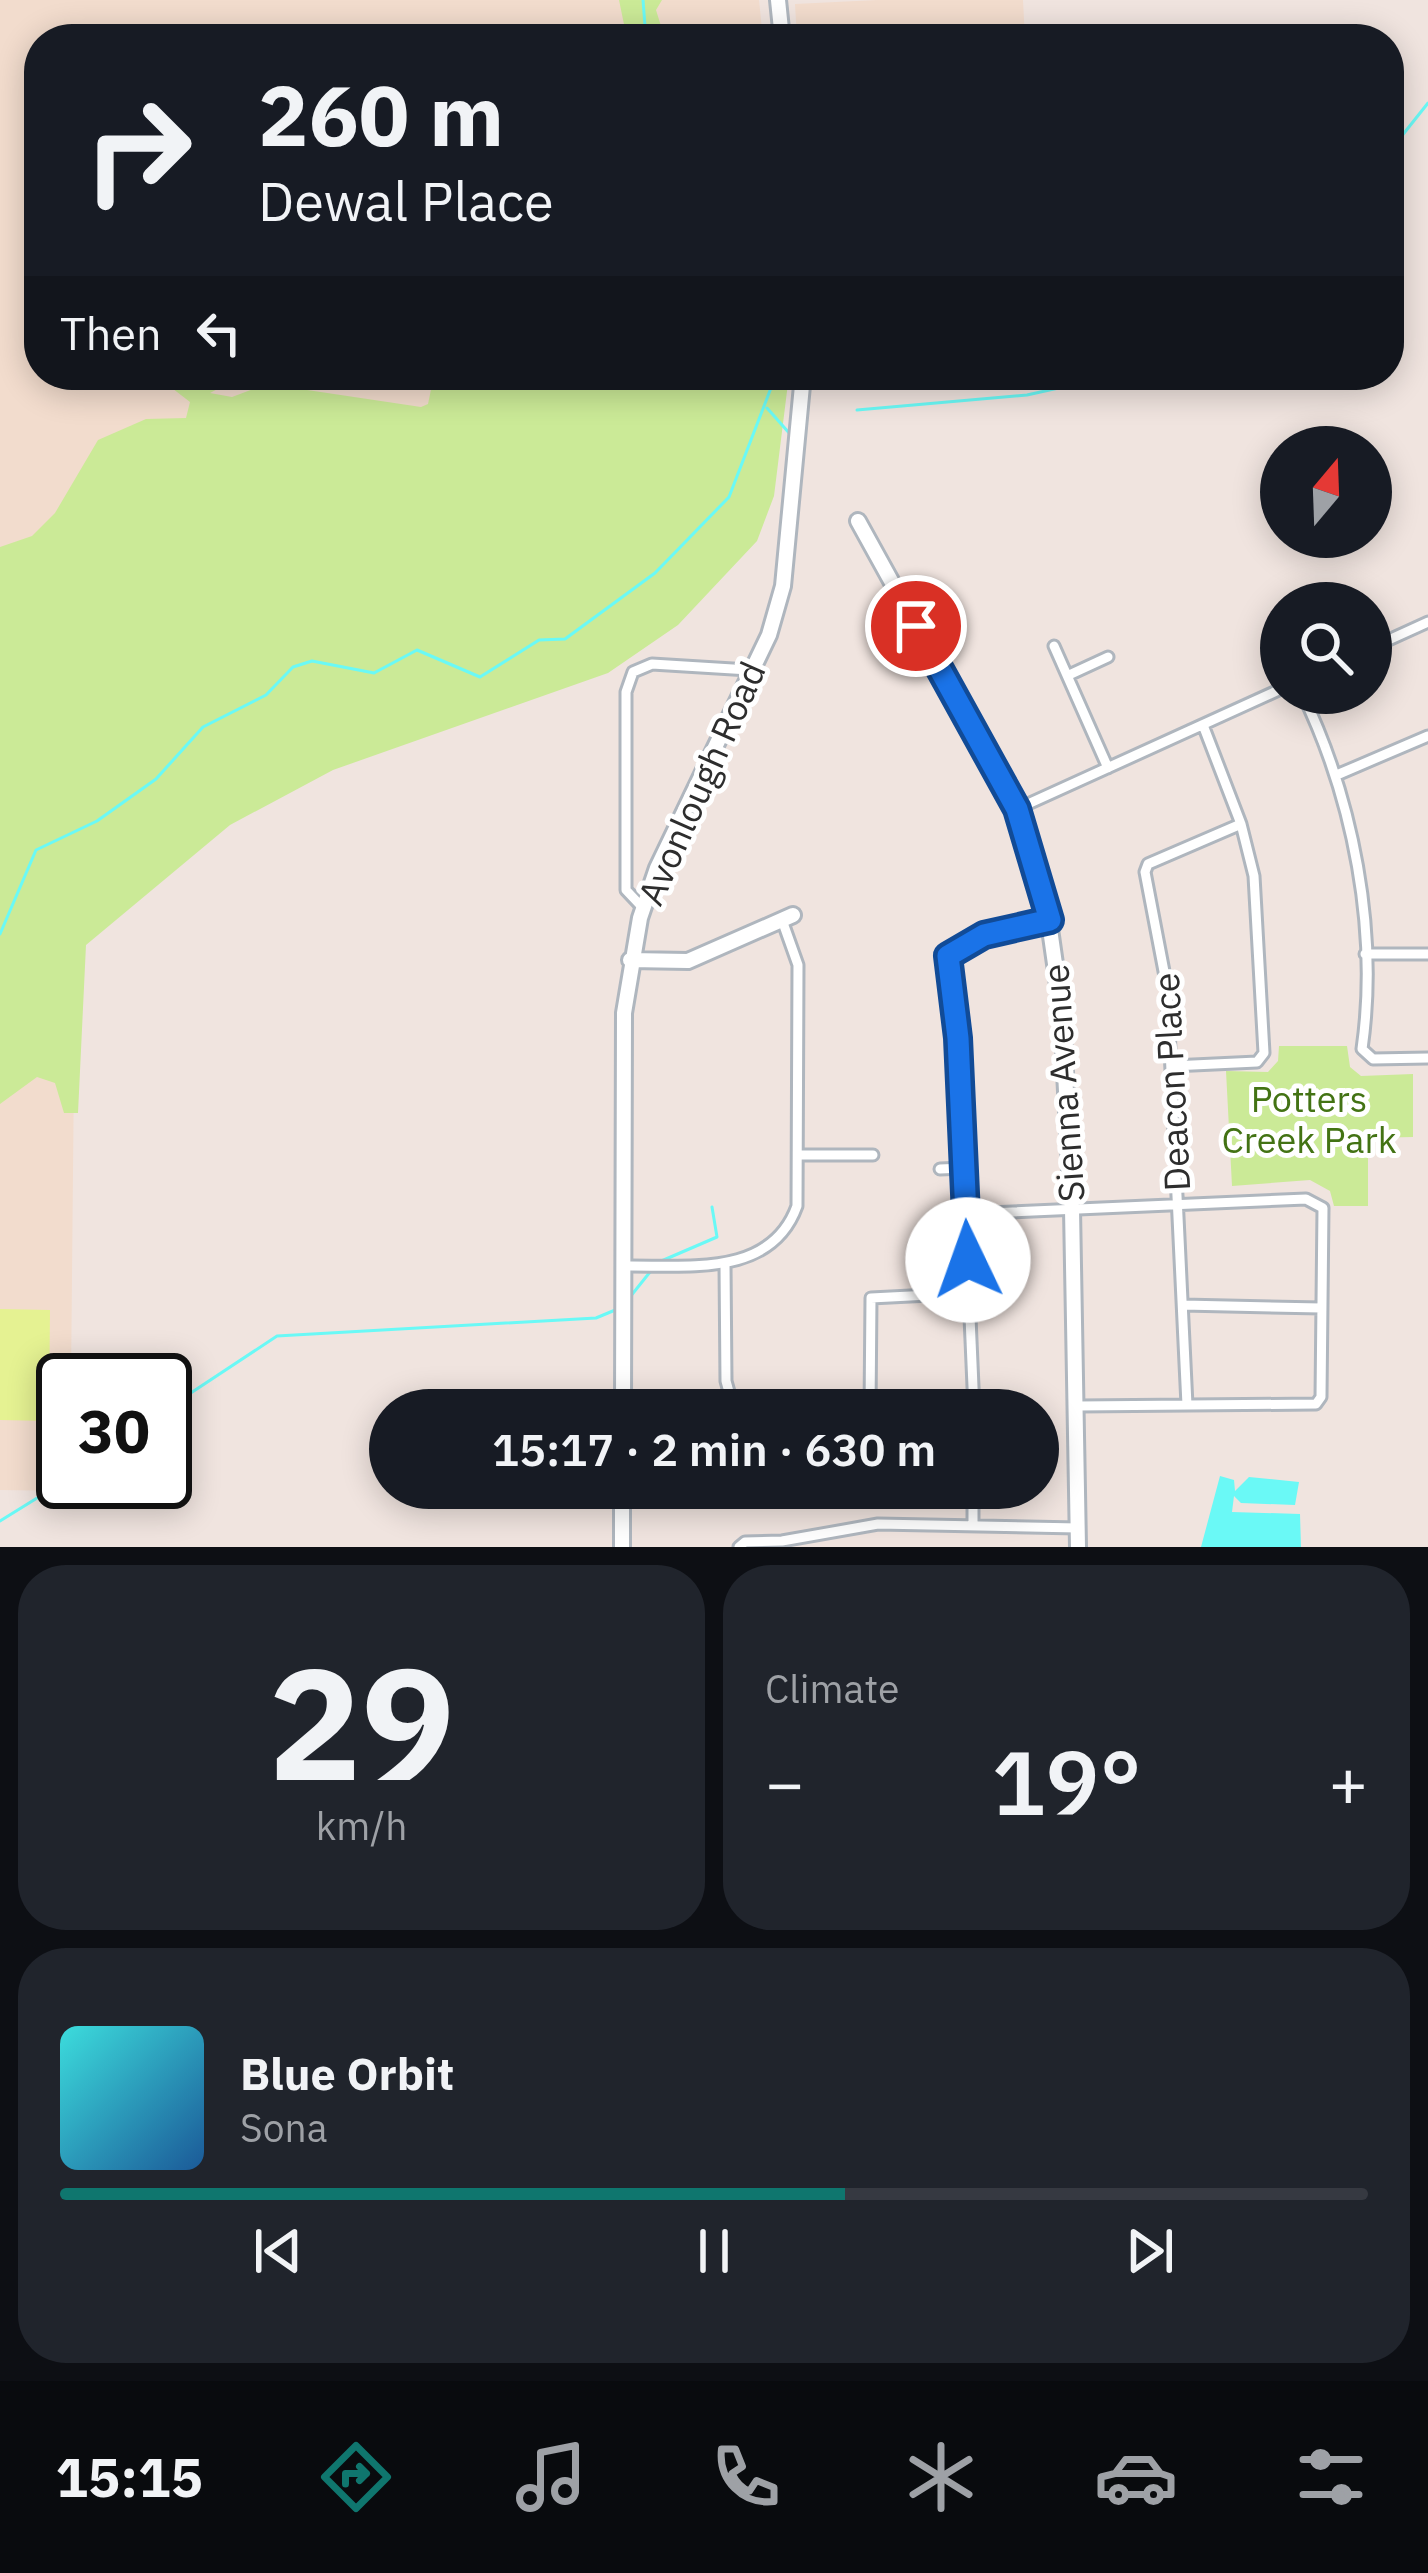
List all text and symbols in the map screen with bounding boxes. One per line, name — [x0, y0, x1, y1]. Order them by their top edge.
text: 260 m — [258, 60, 504, 169]
icon: right — [60, 72, 216, 228]
text: Dewal Place — [258, 166, 554, 236]
icon: left — [186, 300, 252, 366]
text: Then — [60, 304, 162, 362]
north arrow — [1260, 426, 1392, 558]
map controls — [1260, 426, 1392, 714]
pin — [865, 575, 967, 677]
button: search — [1260, 582, 1392, 714]
icon: arrive — [883, 593, 949, 659]
street label: Avonlough Road — [626, 654, 776, 912]
street label: Sienna Avenue — [1031, 962, 1095, 1204]
street label: Deacon Place — [1142, 972, 1200, 1192]
park label: Potters Creek Park — [1221, 1075, 1397, 1163]
position arrow — [905, 1197, 1031, 1323]
speed limit sign: 30 — [36, 1353, 192, 1509]
text: 15:17 · 2 min · 630 m — [492, 1420, 936, 1478]
text: 29 — [268, 1620, 455, 1823]
text: Climate — [765, 1663, 899, 1714]
text: 19° — [991, 1723, 1142, 1840]
text: − — [765, 1739, 805, 1825]
text: + — [1328, 1739, 1368, 1825]
text: km/h — [316, 1800, 407, 1851]
text: Blue Orbit — [240, 2044, 454, 2102]
text: Sona — [240, 2102, 327, 2153]
icon: previous — [245, 2218, 311, 2284]
icon: pause — [681, 2218, 747, 2284]
icon: next — [1117, 2218, 1183, 2284]
icon: directions — [314, 2435, 398, 2519]
icon: music — [509, 2435, 593, 2519]
icon: phone — [704, 2435, 788, 2519]
icon: climate — [899, 2435, 983, 2519]
icon: car — [1094, 2435, 1178, 2519]
icon: filters — [1289, 2435, 1373, 2519]
text: 15:15 — [55, 2442, 203, 2512]

